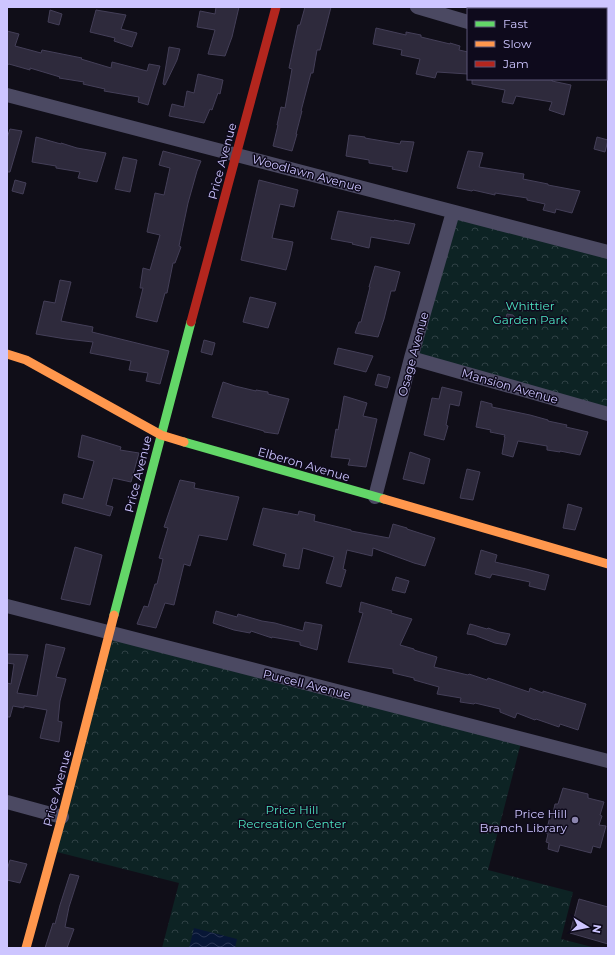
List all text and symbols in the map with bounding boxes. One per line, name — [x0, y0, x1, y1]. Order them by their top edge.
legend — [467, 8, 607, 80]
text: Fast — [503, 16, 528, 31]
text: Slow — [503, 36, 532, 51]
text: Jam — [502, 56, 529, 71]
street label: Price Avenue — [205, 121, 239, 201]
street label: Woodlawn Avenue — [250, 151, 364, 195]
park label: Whittier Garden Park — [492, 298, 568, 327]
street label: Osage Avenue — [395, 310, 431, 398]
street label: Mansion Avenue — [460, 365, 560, 407]
street label: Price Avenue — [121, 434, 155, 514]
street label: Elberon Avenue — [256, 444, 352, 484]
street label: Purcell Avenue — [261, 666, 353, 702]
street label: Price Avenue — [40, 748, 74, 828]
park label: Price Hill Recreation Center — [238, 802, 347, 831]
place label: Price Hill Branch Library — [479, 806, 567, 835]
marker: Price Hill Branch Library — [570, 815, 580, 825]
north arrow — [567, 907, 607, 947]
text: N — [589, 923, 605, 934]

